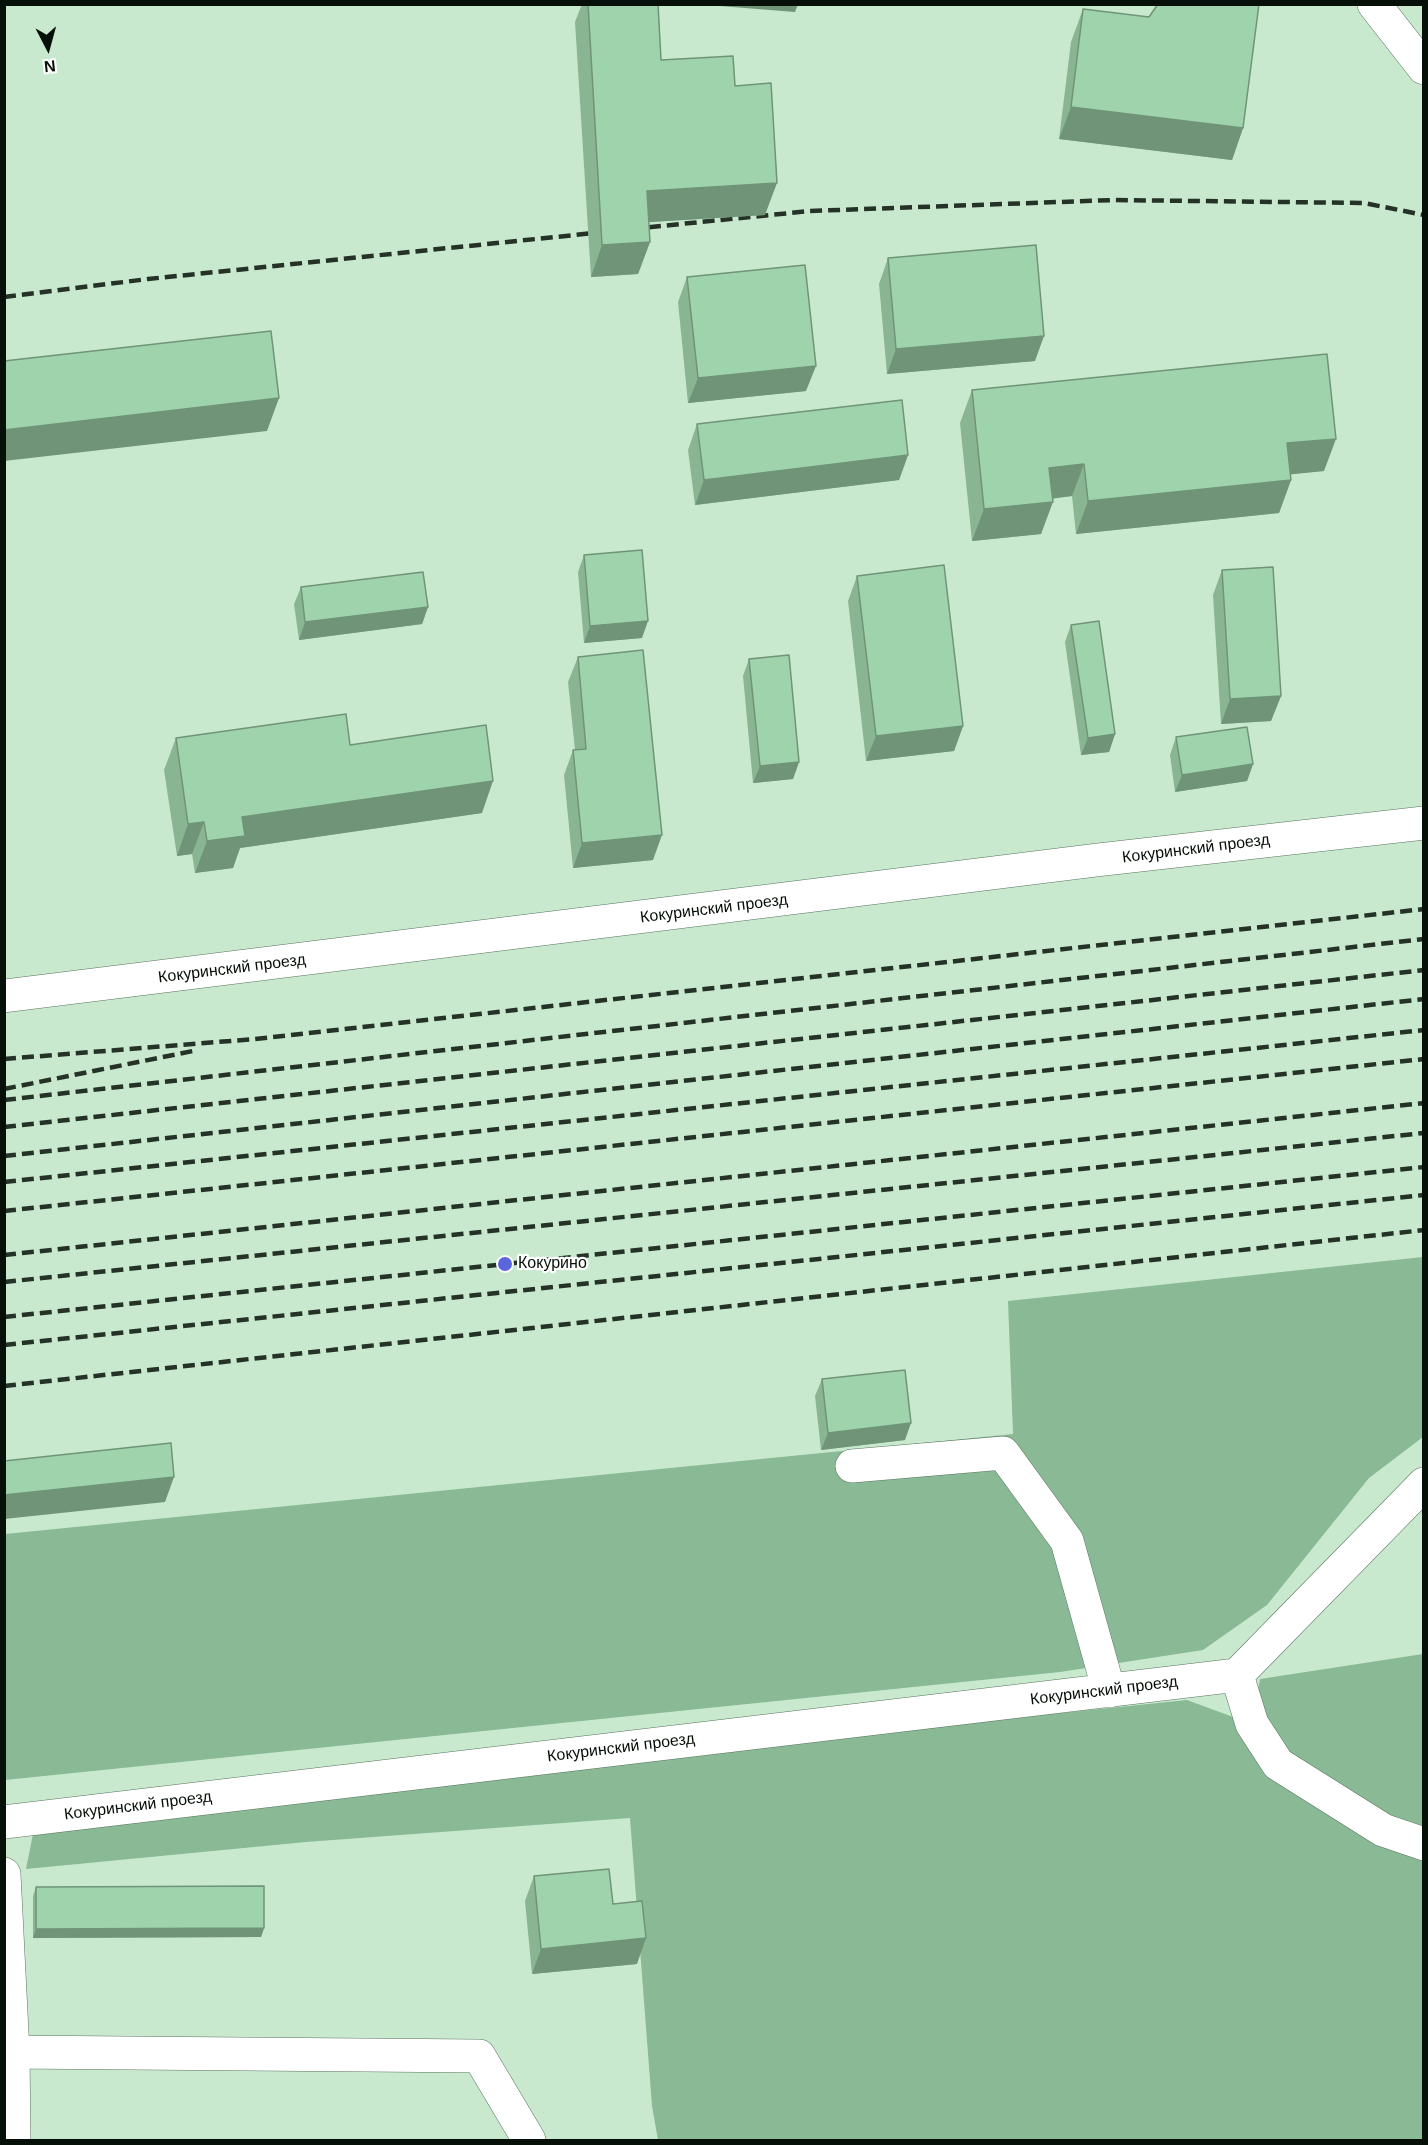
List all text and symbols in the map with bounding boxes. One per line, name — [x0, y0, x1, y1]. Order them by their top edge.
north arrow — [18, 18, 78, 78]
text: N — [43, 57, 57, 75]
street label: Кокуринский проезд — [1121, 830, 1271, 868]
street label: Кокуринский проезд — [639, 890, 789, 928]
street label: Кокуринский проезд — [157, 950, 307, 988]
place label: Кокурино — [518, 1254, 587, 1274]
marker: Кокурино — [496, 1255, 514, 1273]
street label: Кокуринский проезд — [1029, 1672, 1179, 1710]
street label: Кокуринский проезд — [546, 1729, 696, 1767]
street label: Кокуринский проезд — [63, 1787, 213, 1825]

